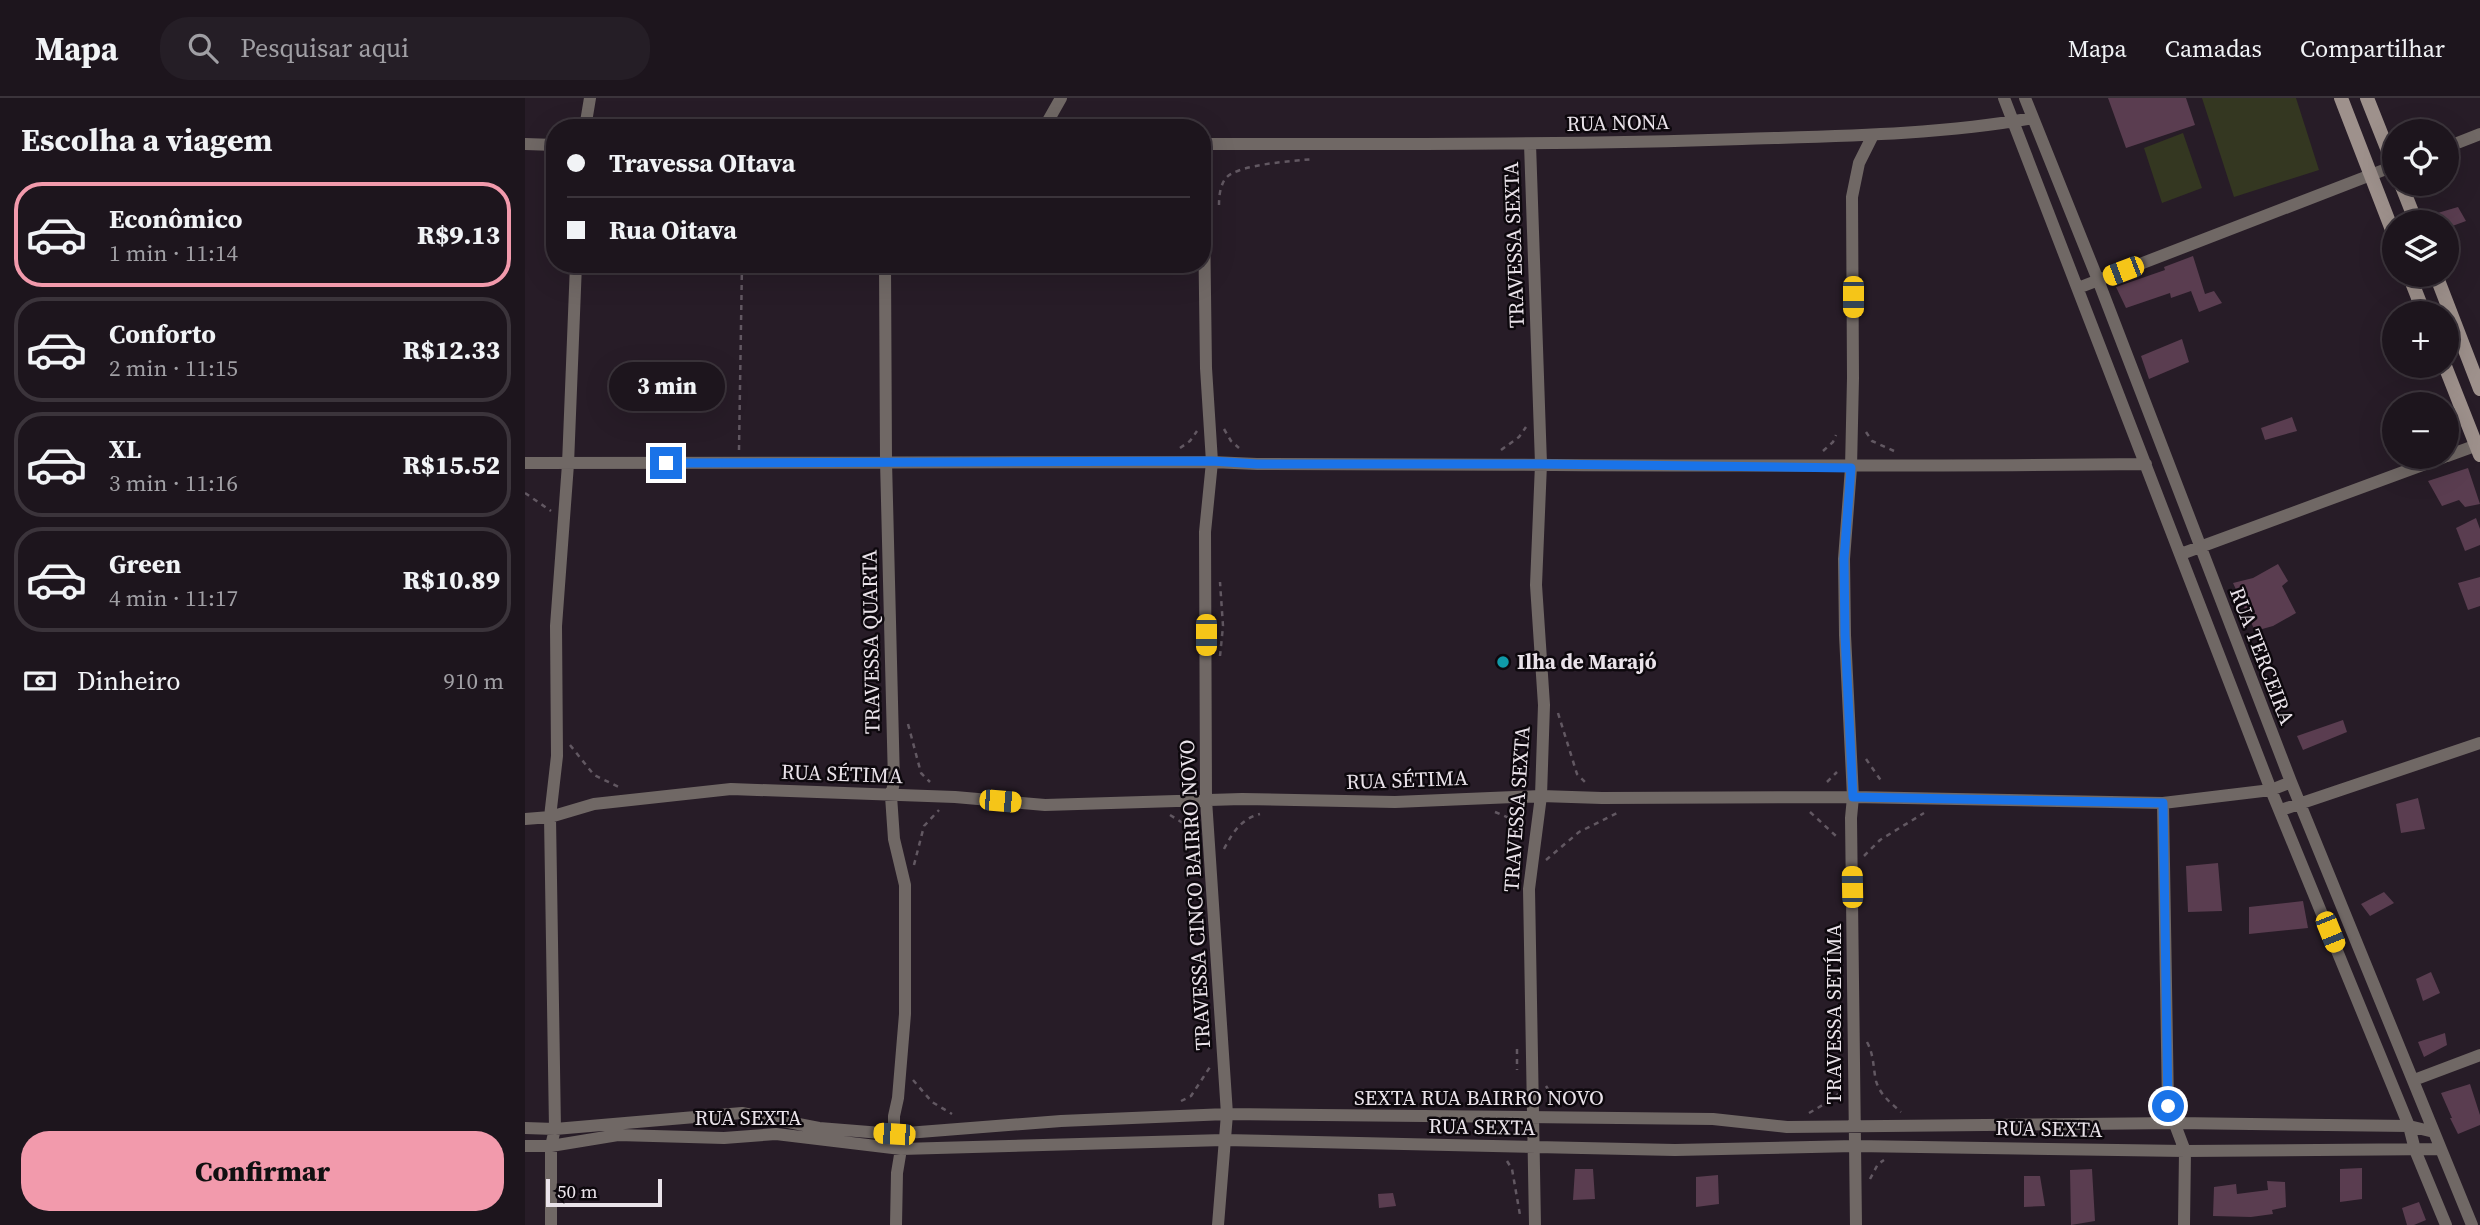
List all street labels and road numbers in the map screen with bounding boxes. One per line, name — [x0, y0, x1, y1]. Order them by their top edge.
street label: RUA NONA — [1566, 107, 1670, 138]
street label: TRAVESSA SEXTA — [1496, 161, 1531, 329]
street label: TRAVESSA QUARTA — [854, 549, 887, 734]
street label: RUA TERCEIRA — [2223, 583, 2302, 729]
street label: TRAVESSA SEXTA — [1496, 725, 1537, 893]
street label: TRAVESSA CINCO BAIRRO NOVO — [1172, 739, 1217, 1051]
street label: RUA SÉTIMA — [781, 757, 904, 790]
street label: RUA SÉTIMA — [1346, 763, 1469, 796]
street label: TRAVESSA SETÍMA — [1819, 923, 1848, 1105]
street label: SEXTA RUA BAIRRO NOVO — [1354, 1083, 1604, 1112]
street label: RUA SEXTA — [694, 1103, 802, 1132]
street label: RUA SEXTA — [1428, 1111, 1536, 1142]
street label: RUA SEXTA — [1995, 1113, 2103, 1144]

